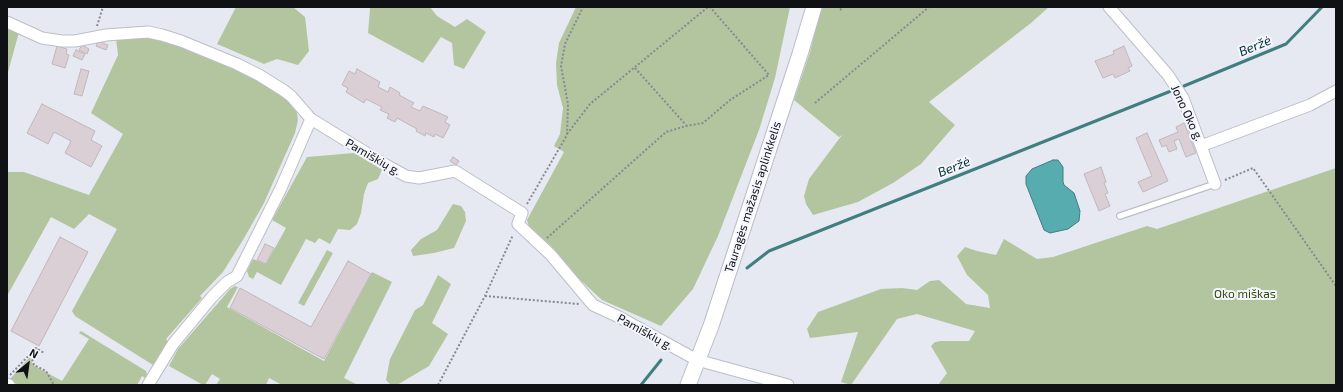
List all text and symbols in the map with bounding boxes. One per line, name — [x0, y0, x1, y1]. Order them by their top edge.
water label: Beržė — [1236, 32, 1274, 60]
street label: Jono Oko g. — [1168, 83, 1206, 143]
street label: Tauragės mažasis aplinkkelis — [722, 119, 784, 275]
street label: Pamiškių g. — [343, 135, 403, 179]
water label: Beržė — [935, 153, 973, 181]
park label: Oko miškas — [1214, 287, 1276, 301]
street label: Pamiškių g. — [615, 311, 675, 353]
north arrow — [8, 344, 48, 384]
text: N — [27, 345, 41, 361]

